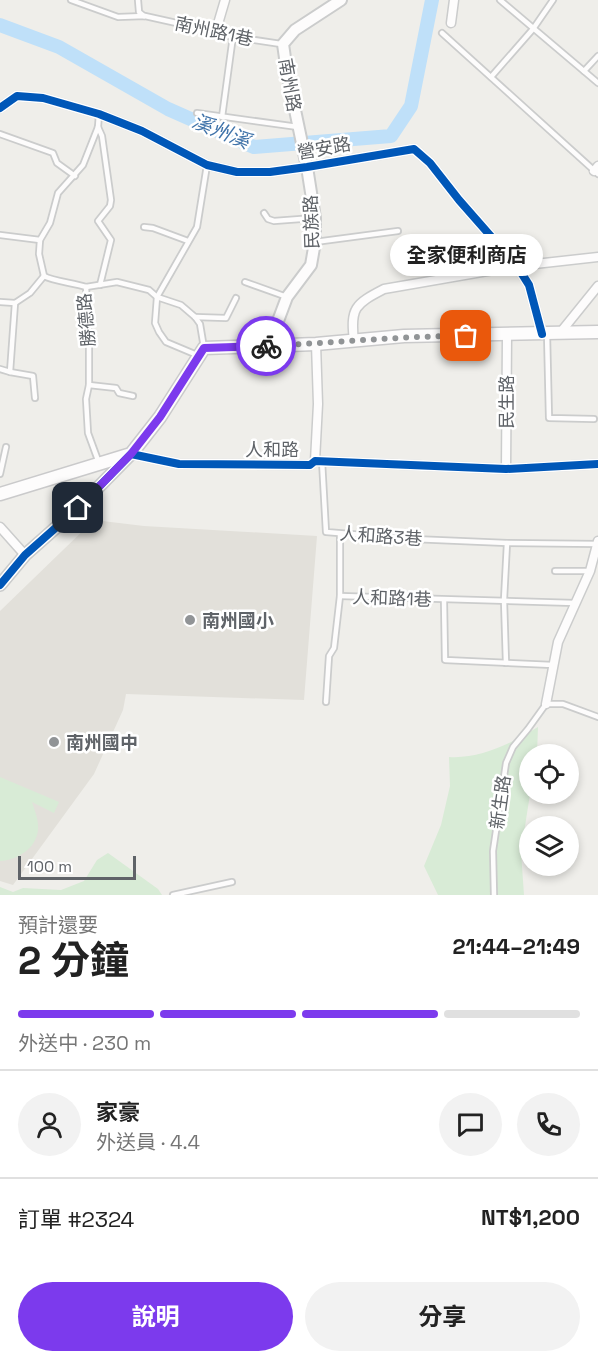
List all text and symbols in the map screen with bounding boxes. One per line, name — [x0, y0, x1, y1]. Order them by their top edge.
street label: 南州路1巷 — [173, 11, 255, 51]
street label: 南州路 — [274, 56, 306, 114]
water label: 溪州溪 — [188, 108, 256, 155]
street label: 營安路 — [295, 132, 353, 164]
street label: 民族路 — [299, 195, 323, 249]
callout: 全家便利商店 — [390, 234, 542, 276]
text: 全家便利商店 — [407, 242, 527, 268]
street label: 勝德路 — [72, 292, 100, 348]
pin — [440, 310, 491, 361]
courier — [236, 316, 296, 376]
icon: bag — [449, 319, 482, 352]
icon: bike — [250, 330, 283, 363]
street label: 民生路 — [495, 375, 518, 429]
street label: 人和路 — [245, 438, 299, 461]
pin — [52, 482, 103, 533]
icon: home — [61, 491, 94, 524]
street label: 人和路3巷 — [339, 522, 423, 550]
street label: 人和路1巷 — [352, 585, 432, 611]
place label: 南州國小 — [202, 609, 274, 632]
marker: 南州國小 — [183, 613, 197, 627]
place label: 南州國中 — [66, 731, 138, 754]
marker: 南州國中 — [47, 735, 61, 749]
map controls — [519, 744, 579, 876]
button: locate — [519, 744, 579, 804]
street label: 新生路 — [485, 774, 515, 830]
button: layers — [519, 816, 579, 876]
scale bar — [18, 853, 136, 880]
text: 100 m — [27, 856, 72, 877]
text: 預計還要 — [18, 912, 98, 938]
text: 21:44–21:49 — [452, 932, 580, 960]
text: 2 分鐘 — [18, 936, 129, 985]
text: 外送中 · 230 m — [18, 1030, 151, 1056]
button: person — [18, 1093, 81, 1156]
button: chat — [439, 1093, 502, 1156]
button: phone — [517, 1093, 580, 1156]
text: 家豪 — [96, 1098, 140, 1126]
text: 外送員 · 4.4 — [96, 1129, 200, 1155]
text: NT$1,200 — [481, 1203, 580, 1231]
text: 訂單 #2324 — [18, 1205, 134, 1233]
button: 說明 — [18, 1282, 293, 1351]
button: 分享 — [305, 1282, 580, 1351]

